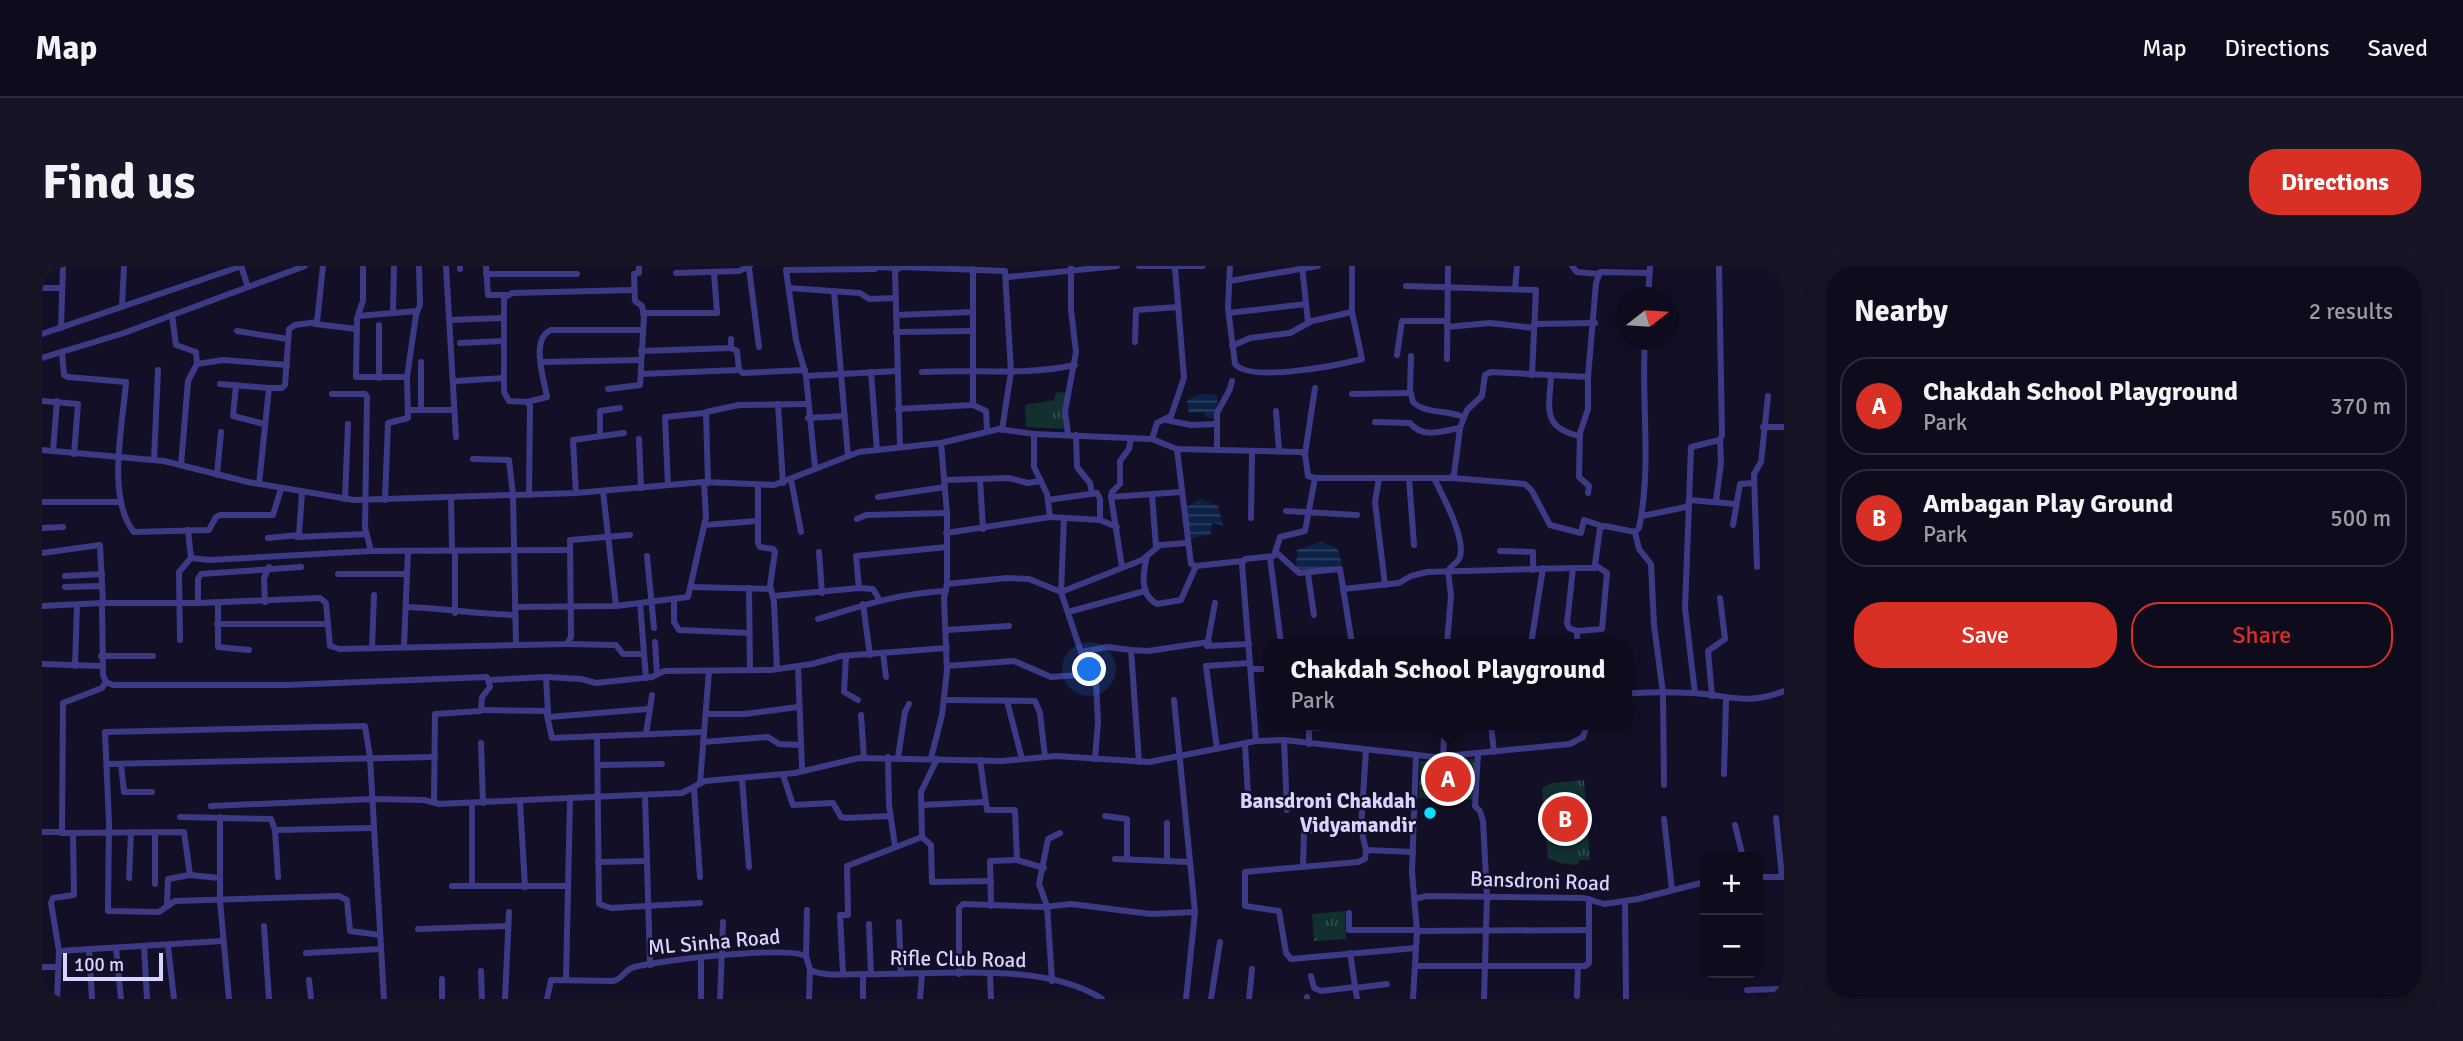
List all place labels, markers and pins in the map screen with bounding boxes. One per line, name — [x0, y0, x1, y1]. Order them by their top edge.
pin: A — [1425, 753, 1471, 805]
place label: Bansdroni Chakdah Vidyamandir — [1240, 788, 1417, 838]
pin: B — [1542, 793, 1588, 845]
marker: Bansdroni Chakdah Vidyamandir — [1422, 805, 1438, 821]

